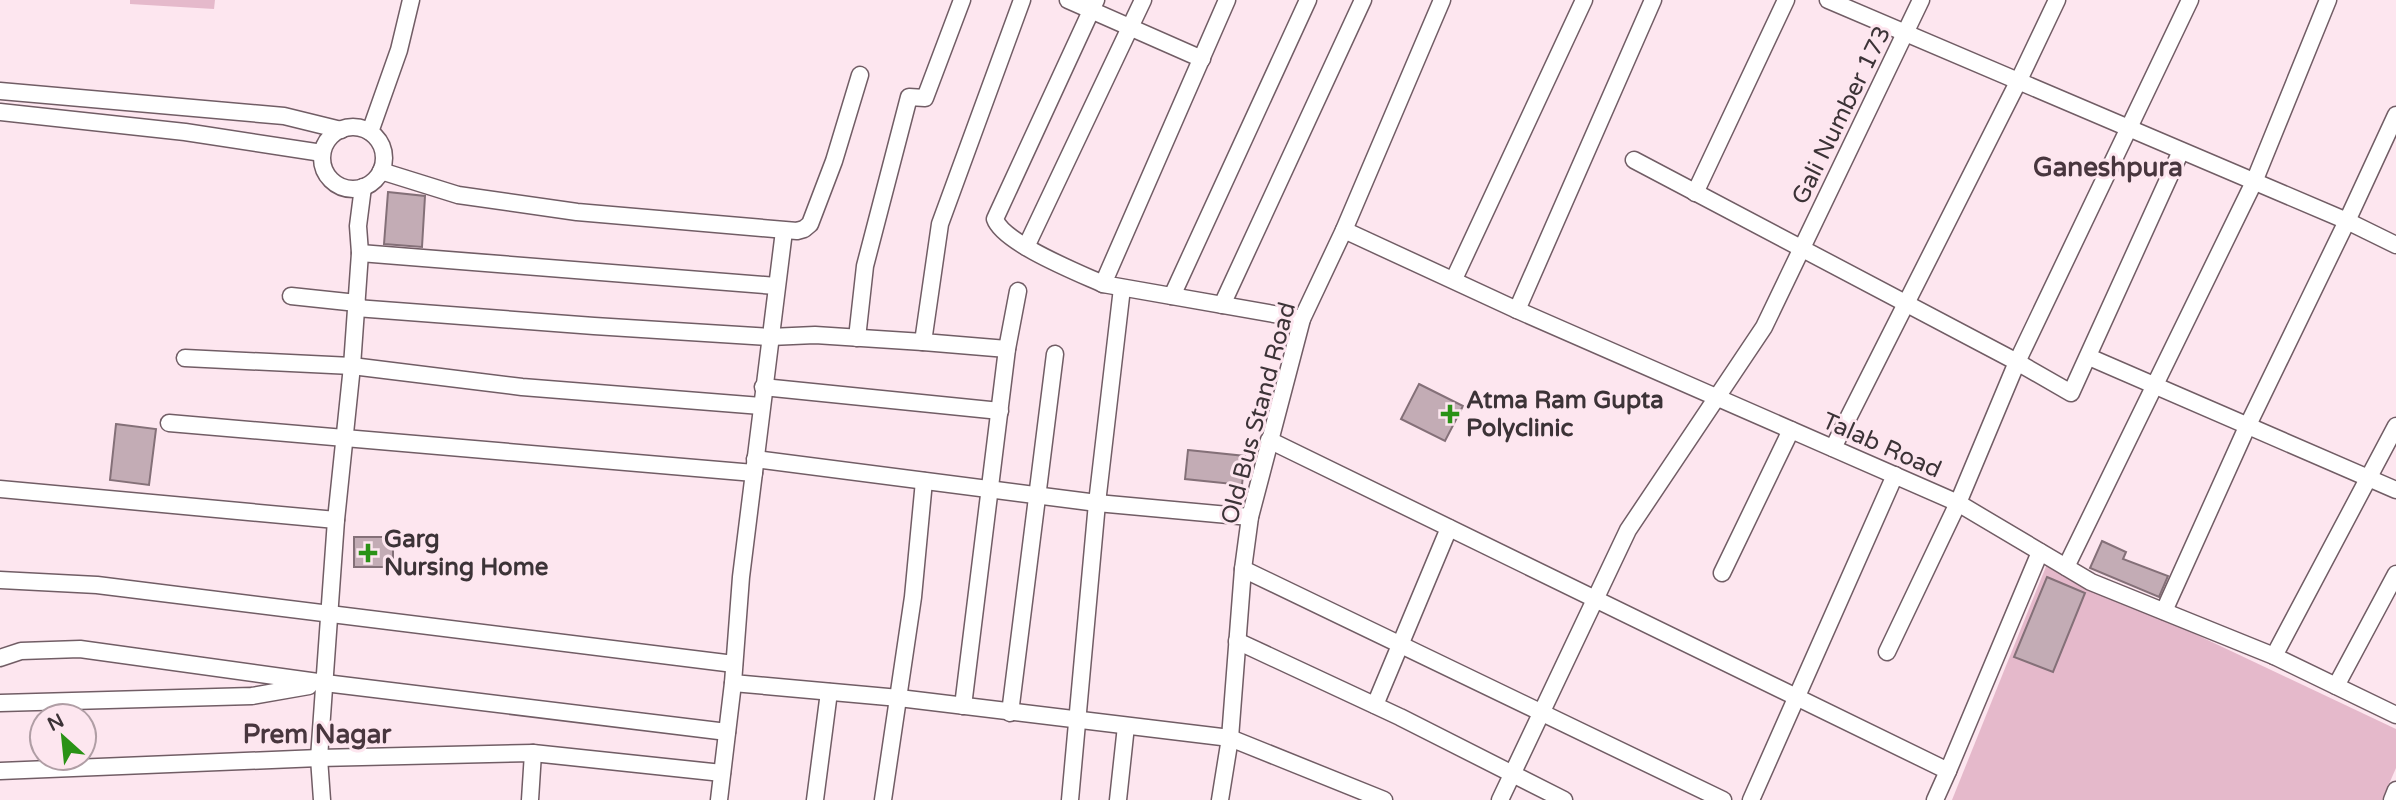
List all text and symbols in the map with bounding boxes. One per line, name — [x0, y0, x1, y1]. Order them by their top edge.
street label: Gali Number 173 — [1786, 21, 1897, 209]
district label: Ganeshpura — [2033, 152, 2183, 183]
street label: Old Bus Stand Road — [1215, 299, 1302, 527]
place label: Atma Ram Gupta Polyclinic — [1466, 386, 1664, 443]
marker: Atma Ram Gupta Polyclinic — [1440, 404, 1460, 424]
street label: Talab Road — [1818, 406, 1946, 485]
place label: Garg Nursing Home — [384, 525, 549, 582]
marker: Garg Nursing Home — [358, 543, 378, 563]
north arrow — [28, 702, 98, 772]
text: N — [44, 709, 68, 736]
district label: Prem Nagar — [243, 719, 392, 750]

